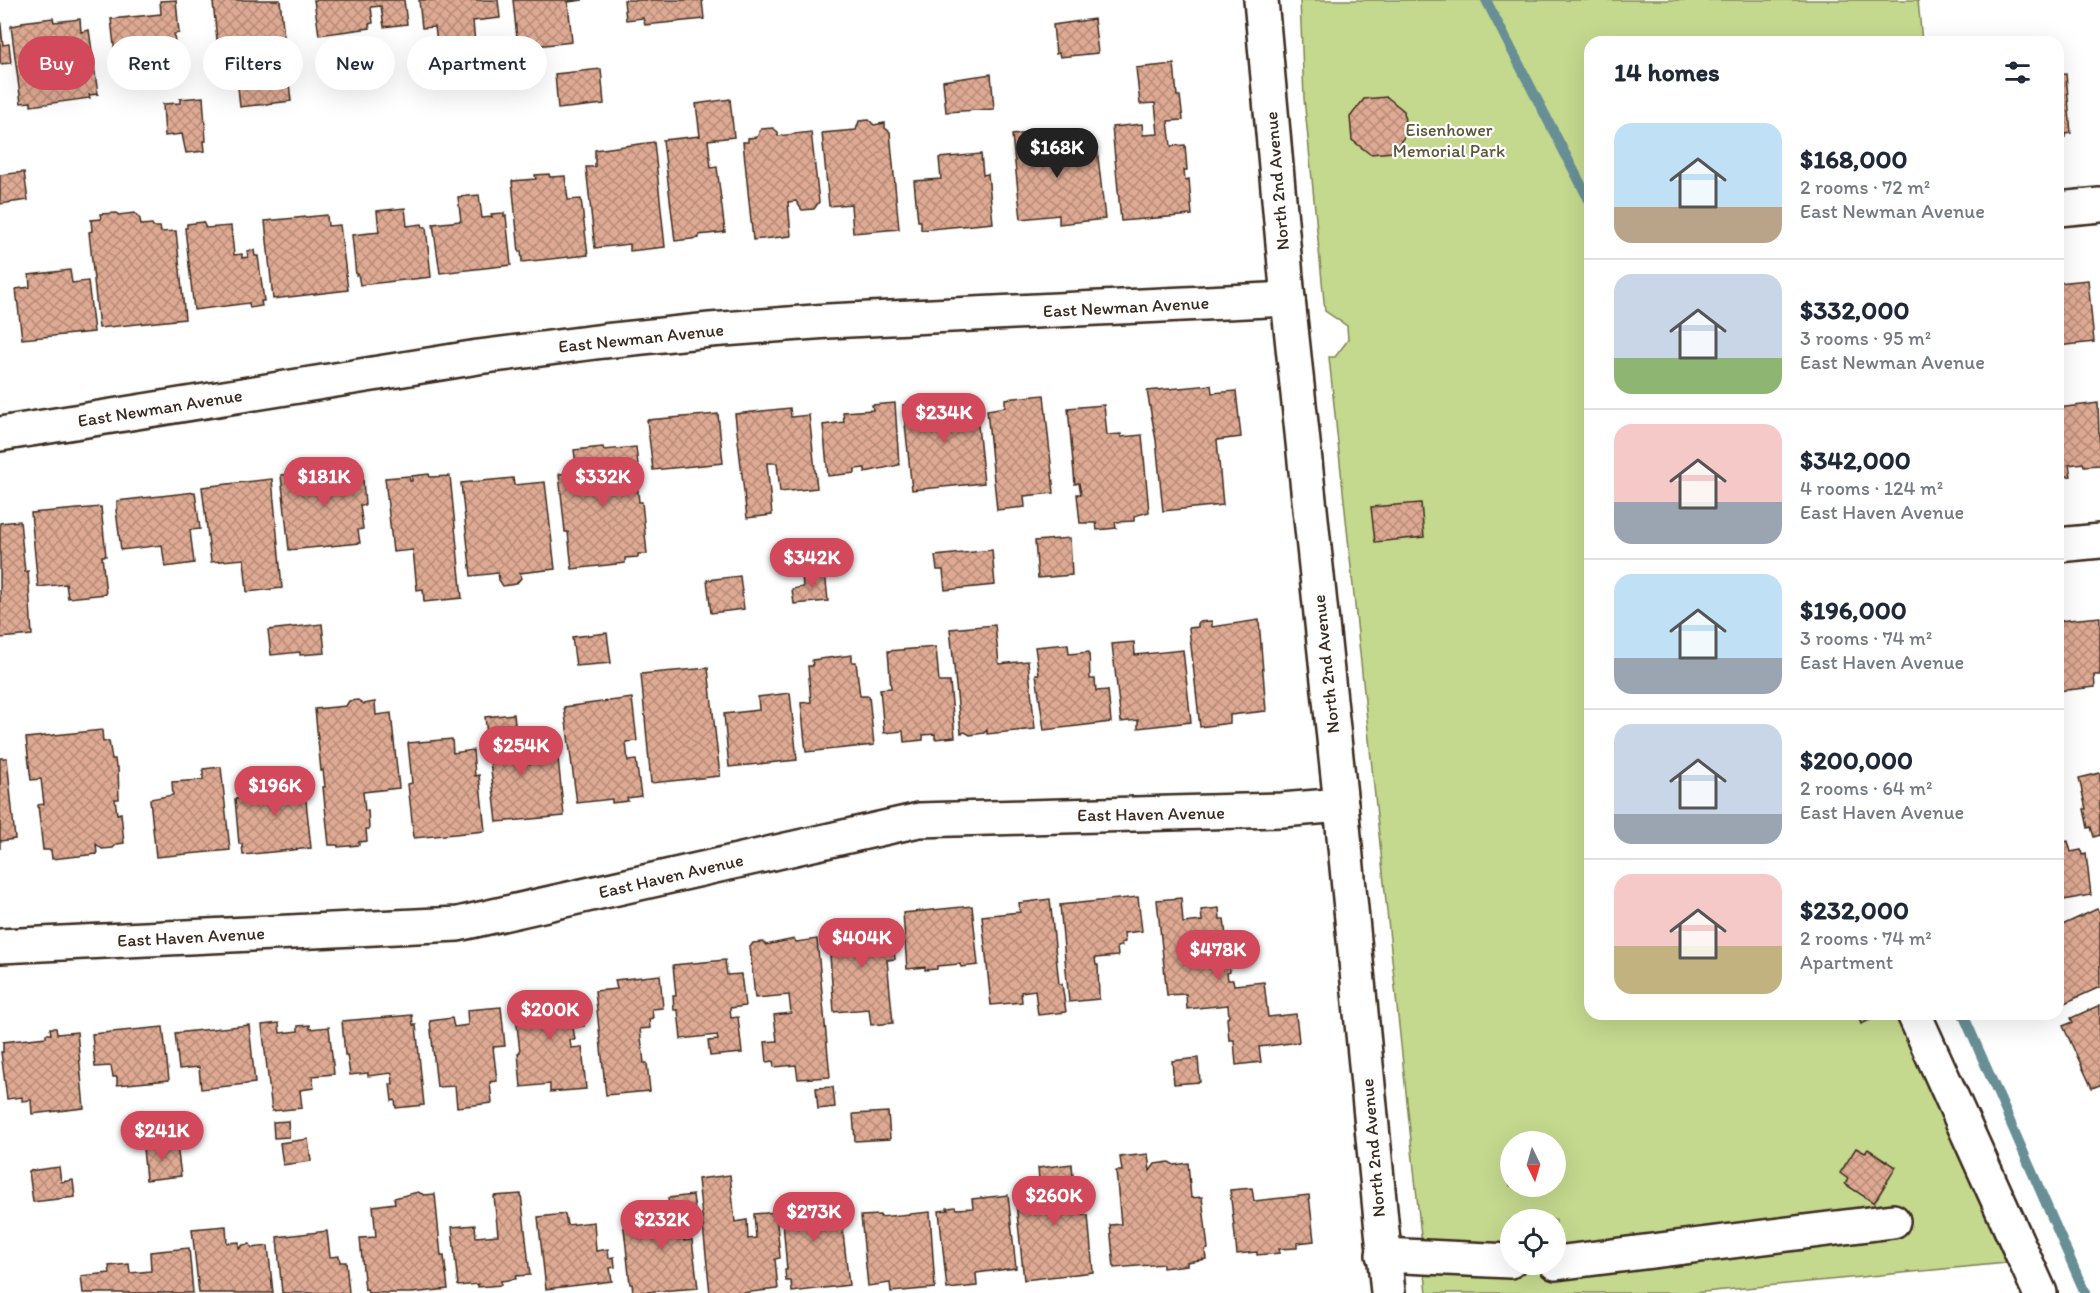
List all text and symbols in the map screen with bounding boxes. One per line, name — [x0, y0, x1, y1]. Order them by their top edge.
chip: Buy — [18, 36, 95, 90]
chip: Rent — [107, 36, 191, 90]
chip: Filters — [203, 36, 303, 90]
chip: New — [315, 36, 395, 90]
chip: Apartment — [407, 36, 547, 90]
text: 14 homes — [1614, 56, 1720, 88]
icon: filters — [2001, 56, 2034, 89]
street label: North 2nd Avenue — [1260, 111, 1294, 251]
park label: Eisenhower Memorial Park — [1393, 119, 1505, 162]
pin: $168K — [1015, 128, 1099, 179]
text: $168K — [1030, 135, 1084, 159]
text: $168,000 — [1800, 143, 1907, 175]
icon: home — [1662, 147, 1734, 219]
text: 2 rooms · 72 m² — [1800, 175, 1930, 199]
text: East Newman Avenue — [1800, 199, 1985, 223]
street label: East Newman Avenue — [1042, 292, 1210, 322]
text: $332,000 — [1800, 294, 1909, 326]
icon: home — [1662, 298, 1734, 370]
street label: East Newman Avenue — [557, 318, 725, 358]
text: 3 rooms · 95 m² — [1800, 326, 1931, 350]
text: East Newman Avenue — [1800, 350, 1985, 374]
street label: East Newman Avenue — [76, 384, 244, 432]
pin: $234K — [902, 393, 986, 444]
text: $234K — [916, 400, 972, 424]
text: $342,000 — [1800, 444, 1911, 476]
icon: home — [1662, 448, 1734, 520]
pin: $181K — [282, 457, 366, 508]
pin: $332K — [561, 457, 645, 508]
text: $181K — [298, 464, 350, 488]
text: $332K — [575, 464, 631, 488]
text: 4 rooms · 124 m² — [1800, 476, 1943, 500]
text: East Haven Avenue — [1800, 500, 1964, 524]
pin: $342K — [770, 538, 854, 589]
text: $342K — [784, 545, 840, 569]
street label: North 2nd Avenue — [1308, 594, 1344, 734]
text: $196,000 — [1800, 594, 1907, 626]
icon: home — [1662, 598, 1734, 670]
text: 3 rooms · 74 m² — [1800, 626, 1932, 650]
text: East Haven Avenue — [1800, 650, 1964, 674]
pin: $254K — [479, 726, 563, 777]
text: $254K — [493, 733, 549, 757]
text: $200,000 — [1800, 744, 1913, 776]
icon: home — [1662, 748, 1734, 820]
pin: $196K — [233, 766, 317, 817]
text: $196K — [248, 773, 302, 797]
text: 2 rooms · 64 m² — [1800, 776, 1932, 800]
text: East Haven Avenue — [1800, 800, 1964, 824]
street label: East Haven Avenue — [1077, 802, 1225, 826]
street label: East Haven Avenue — [597, 849, 745, 903]
text: $232,000 — [1800, 894, 1909, 926]
icon: home — [1662, 898, 1734, 970]
pin: $404K — [820, 918, 904, 969]
street label: East Haven Avenue — [117, 922, 265, 952]
text: $404K — [832, 925, 892, 949]
text: 2 rooms · 74 m² — [1800, 926, 1932, 950]
pin: $478K — [1176, 930, 1260, 981]
text: $478K — [1190, 937, 1246, 961]
text: Apartment — [1800, 950, 1893, 974]
pin: $200K — [508, 990, 592, 1041]
text: $200K — [521, 997, 579, 1021]
street label: North 2nd Avenue — [1356, 1078, 1390, 1218]
pin: $241K — [120, 1111, 204, 1162]
text: $241K — [135, 1118, 189, 1142]
north arrow — [1500, 1131, 1566, 1197]
map controls — [1500, 1131, 1566, 1275]
pin: $260K — [1012, 1176, 1096, 1227]
text: $260K — [1026, 1183, 1082, 1207]
pin: $273K — [772, 1192, 856, 1243]
text: $273K — [787, 1199, 841, 1223]
pin: $232K — [620, 1200, 704, 1251]
text: $232K — [635, 1207, 689, 1231]
button: locate — [1500, 1209, 1566, 1275]

